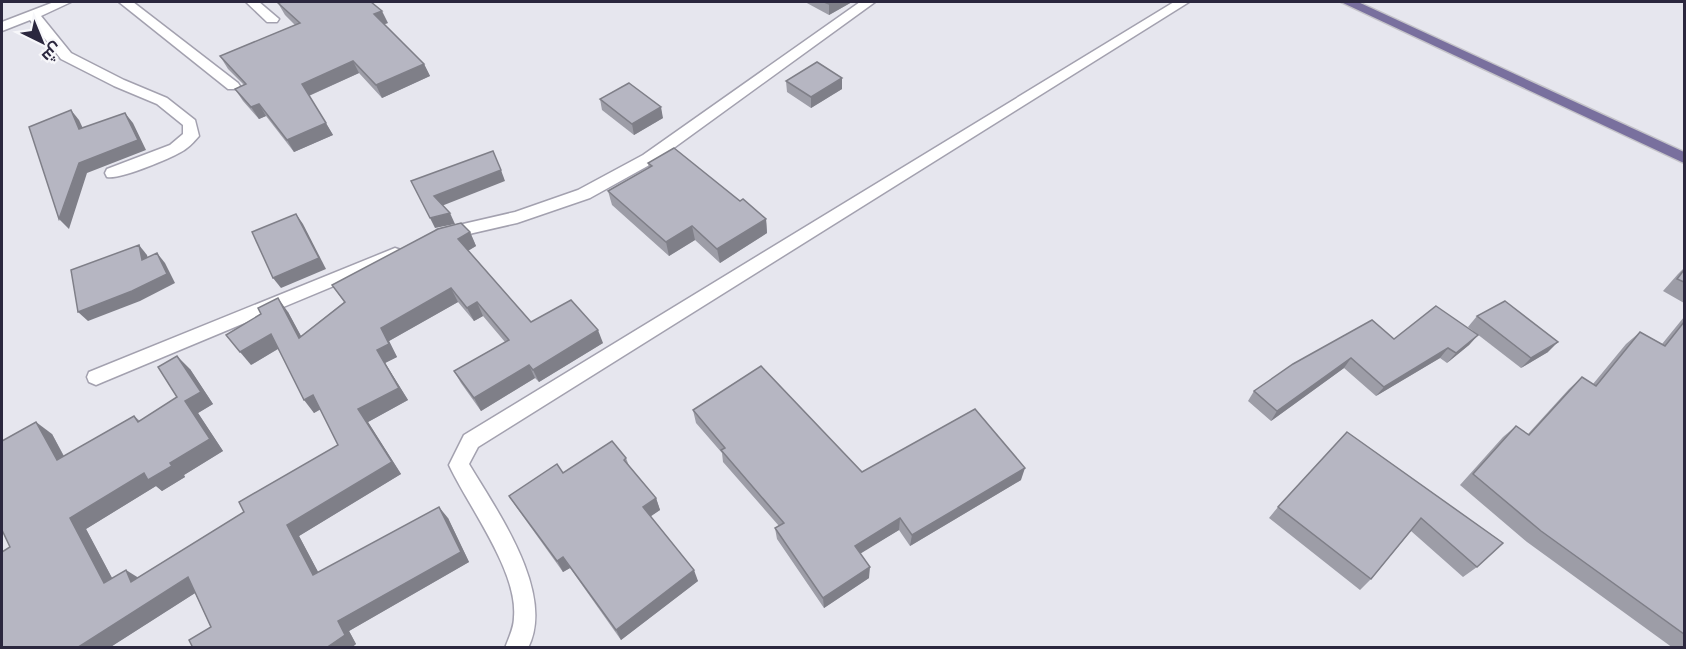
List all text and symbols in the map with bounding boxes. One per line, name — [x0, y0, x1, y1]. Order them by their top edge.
north arrow — [12, 12, 72, 72]
text: ش — [38, 39, 67, 67]

